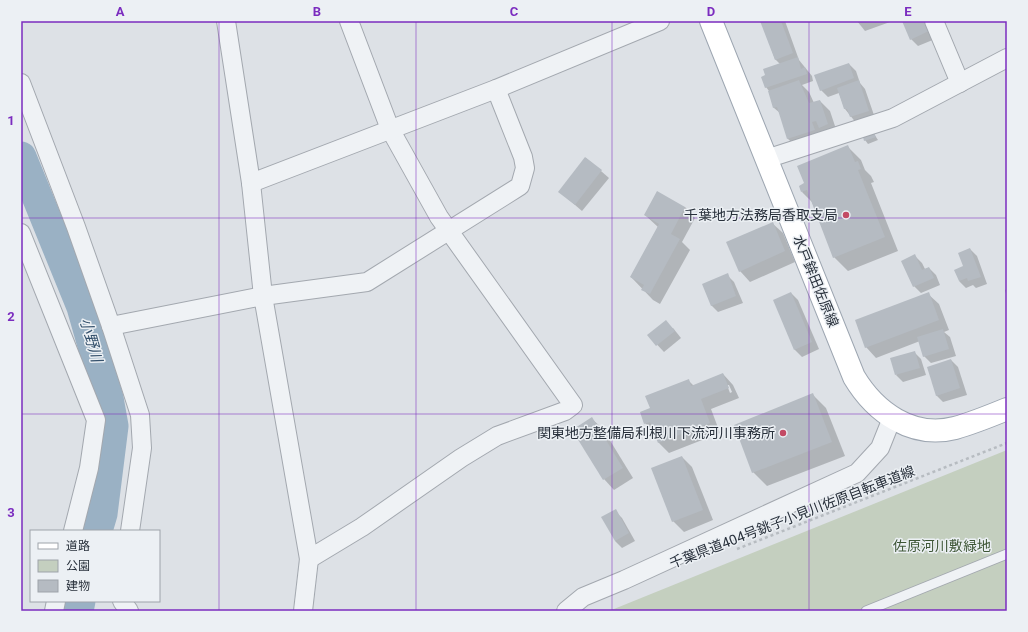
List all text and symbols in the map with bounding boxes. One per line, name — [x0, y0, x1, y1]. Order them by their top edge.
text: A — [116, 4, 125, 19]
text: B — [313, 4, 321, 19]
text: C — [510, 4, 519, 19]
text: D — [707, 4, 715, 19]
text: E — [904, 4, 912, 19]
text: 1 — [7, 113, 15, 128]
place label: 千葉地方法務局香取支局 — [684, 207, 838, 223]
marker: 千葉地方法務局香取支局 — [841, 210, 851, 220]
street label: 水戸鉾田佐原線 — [790, 233, 842, 329]
text: 2 — [7, 309, 15, 324]
water label: 小野川 — [76, 316, 106, 366]
place label: 関東地方整備局利根川下流河川事務所 — [537, 425, 775, 441]
marker: 関東地方整備局利根川下流河川事務所 — [778, 428, 788, 438]
street label: 千葉県道404号銚子小見川佐原自転車道線 — [667, 463, 917, 571]
text: 3 — [7, 505, 15, 520]
legend — [30, 530, 160, 602]
park label: 佐原河川敷緑地 — [893, 538, 991, 554]
text: 道路 — [66, 539, 90, 553]
text: 公園 — [66, 559, 90, 573]
text: 建物 — [66, 579, 90, 593]

